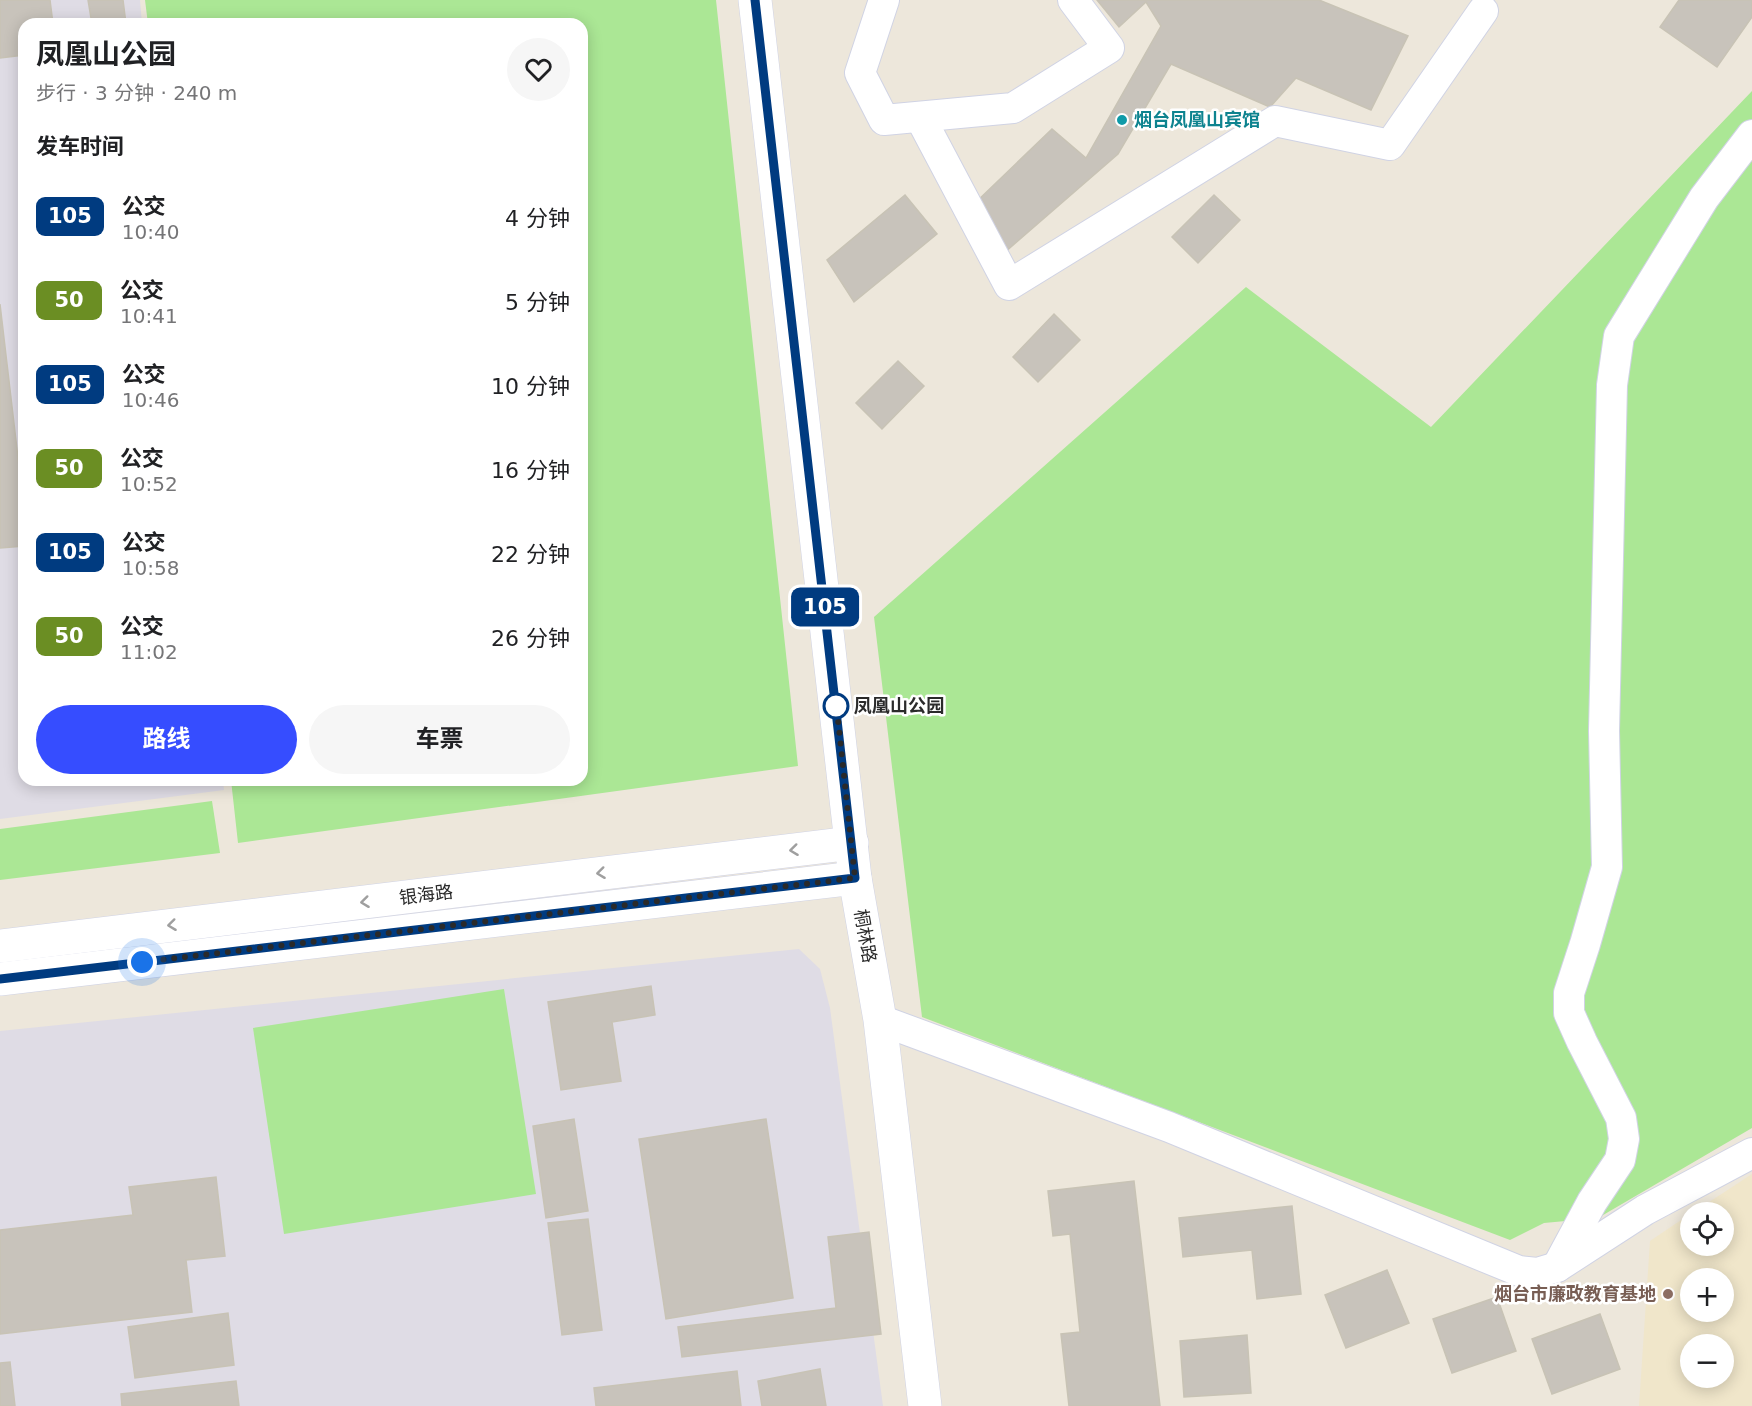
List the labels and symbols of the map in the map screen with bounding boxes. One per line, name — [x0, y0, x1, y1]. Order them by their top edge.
place label: 烟台凤凰山宾馆 — [1134, 109, 1260, 130]
marker: 烟台凤凰山宾馆 — [1115, 113, 1129, 127]
line badge: 105 — [790, 588, 860, 626]
marker: 凤凰山公园 — [823, 693, 849, 719]
place label: 凤凰山公园 — [854, 695, 944, 716]
one-way arrow — [790, 843, 799, 856]
one-way arrow — [596, 867, 605, 879]
street label: 银海路 — [398, 881, 454, 908]
one-way arrow — [361, 895, 370, 908]
street label: 桐林路 — [850, 908, 881, 964]
one-way arrow — [167, 919, 176, 931]
your location — [127, 947, 157, 977]
place label: 烟台市廉政教育基地 — [1494, 1283, 1656, 1304]
marker: 烟台市廉政教育基地 — [1661, 1287, 1675, 1301]

